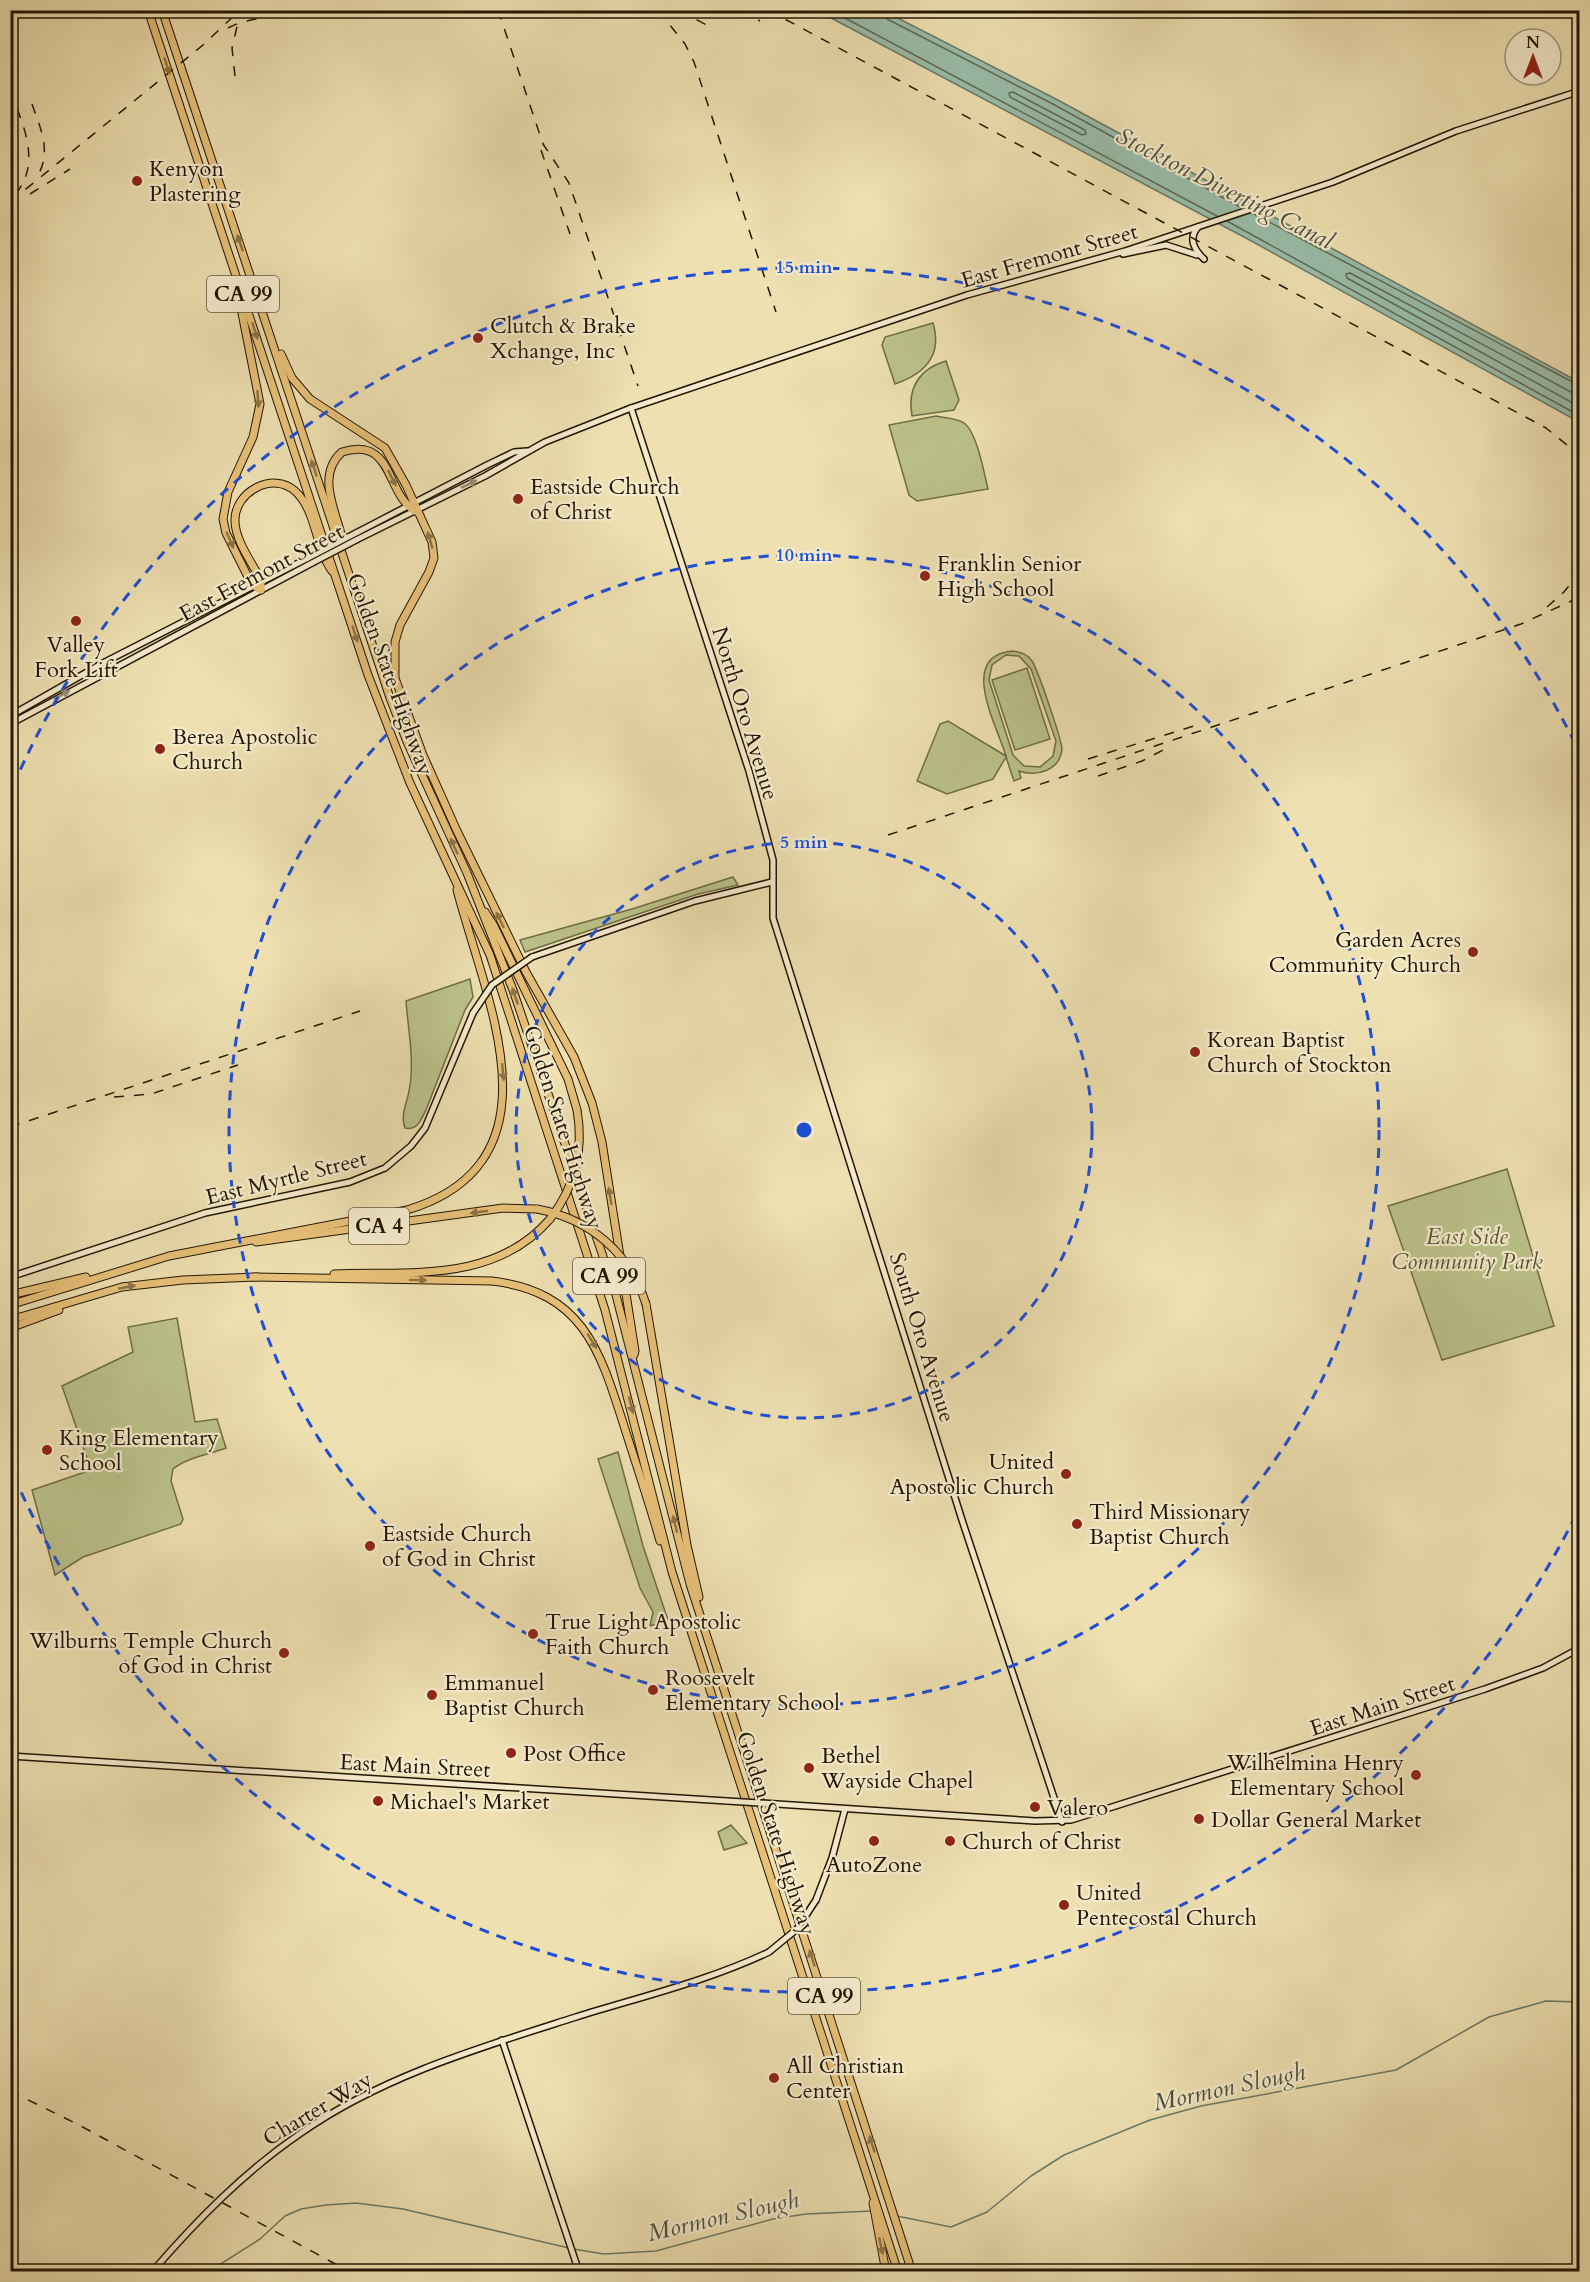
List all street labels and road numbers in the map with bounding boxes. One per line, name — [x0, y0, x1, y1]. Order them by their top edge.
street label: East Fremont Street — [957, 216, 1141, 296]
road number: CA 99 — [207, 276, 279, 312]
street label: East Fremont Street — [174, 517, 349, 629]
street label: Golden State Highway — [340, 569, 441, 780]
street label: North Oro Avenue — [704, 623, 786, 804]
street label: Golden State Highway — [516, 1021, 610, 1234]
street label: East Myrtle Street — [203, 1143, 370, 1212]
road number: CA 4 — [349, 1208, 409, 1244]
street label: South Oro Avenue — [882, 1249, 962, 1426]
road number: CA 99 — [573, 1258, 645, 1294]
street label: East Main Street — [1306, 1668, 1459, 1744]
street label: Golden State Highway — [729, 1727, 823, 1940]
street label: East Main Street — [339, 1747, 491, 1785]
road number: CA 99 — [788, 1978, 860, 2014]
street label: Charter Way — [257, 2064, 378, 2153]

